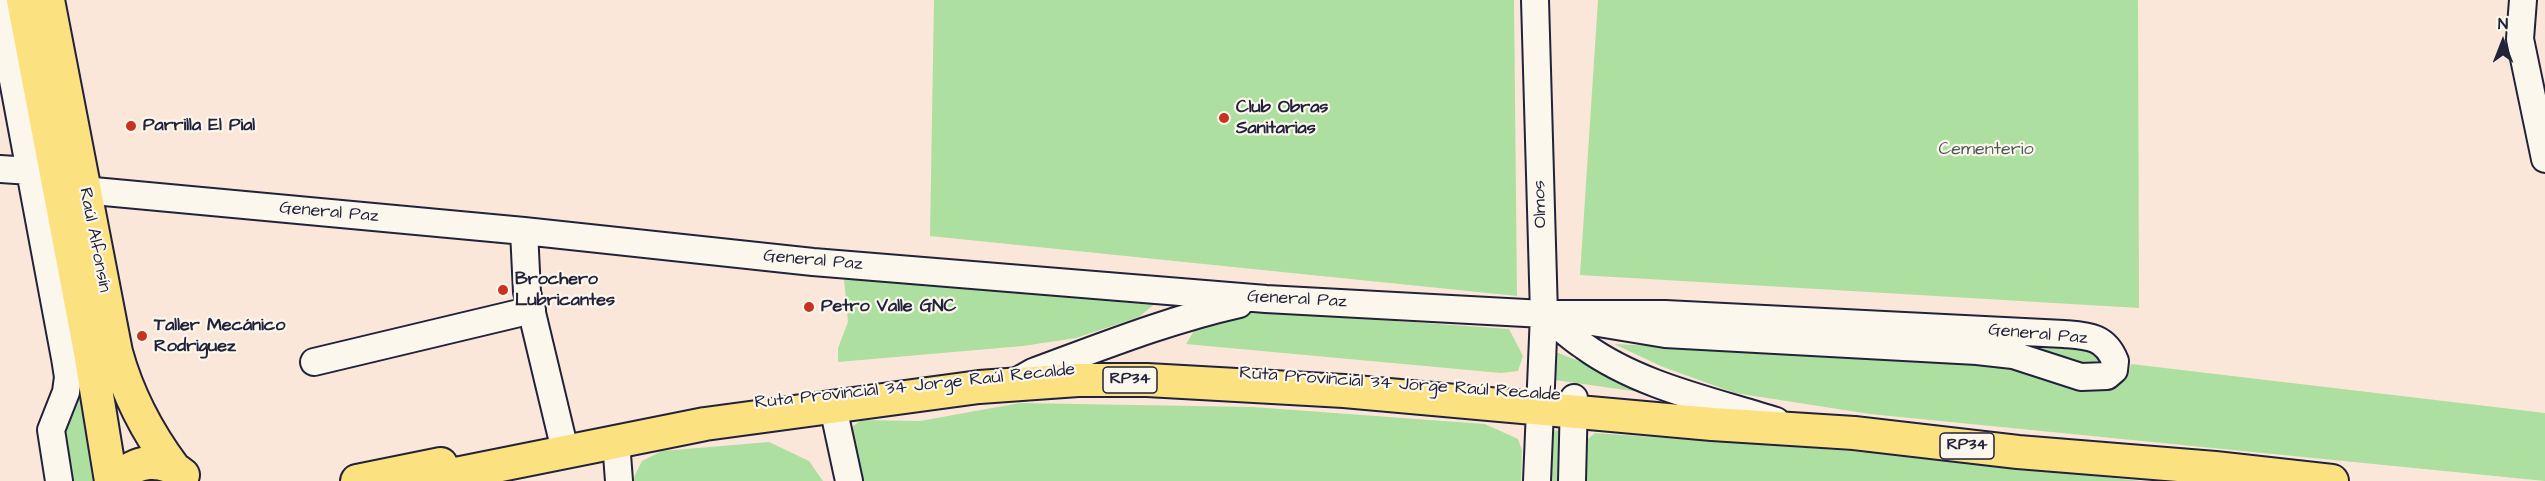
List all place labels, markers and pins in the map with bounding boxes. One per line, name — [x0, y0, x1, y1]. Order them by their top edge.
place label: Club Obras Sanitarias — [1236, 97, 1328, 140]
marker: Club Obras Sanitarias — [1217, 111, 1231, 125]
place label: Parrilla El Pial — [143, 115, 255, 137]
marker: Parrilla El Pial — [124, 119, 138, 133]
place label: Brochero Lubricantes — [515, 269, 615, 312]
marker: Brochero Lubricantes — [496, 283, 510, 297]
place label: Petro Valle GNC — [821, 296, 956, 318]
marker: Petro Valle GNC — [802, 300, 816, 314]
place label: Taller Mecánico Rodriguez — [154, 315, 285, 358]
marker: Taller Mecánico Rodriguez — [135, 329, 149, 343]

